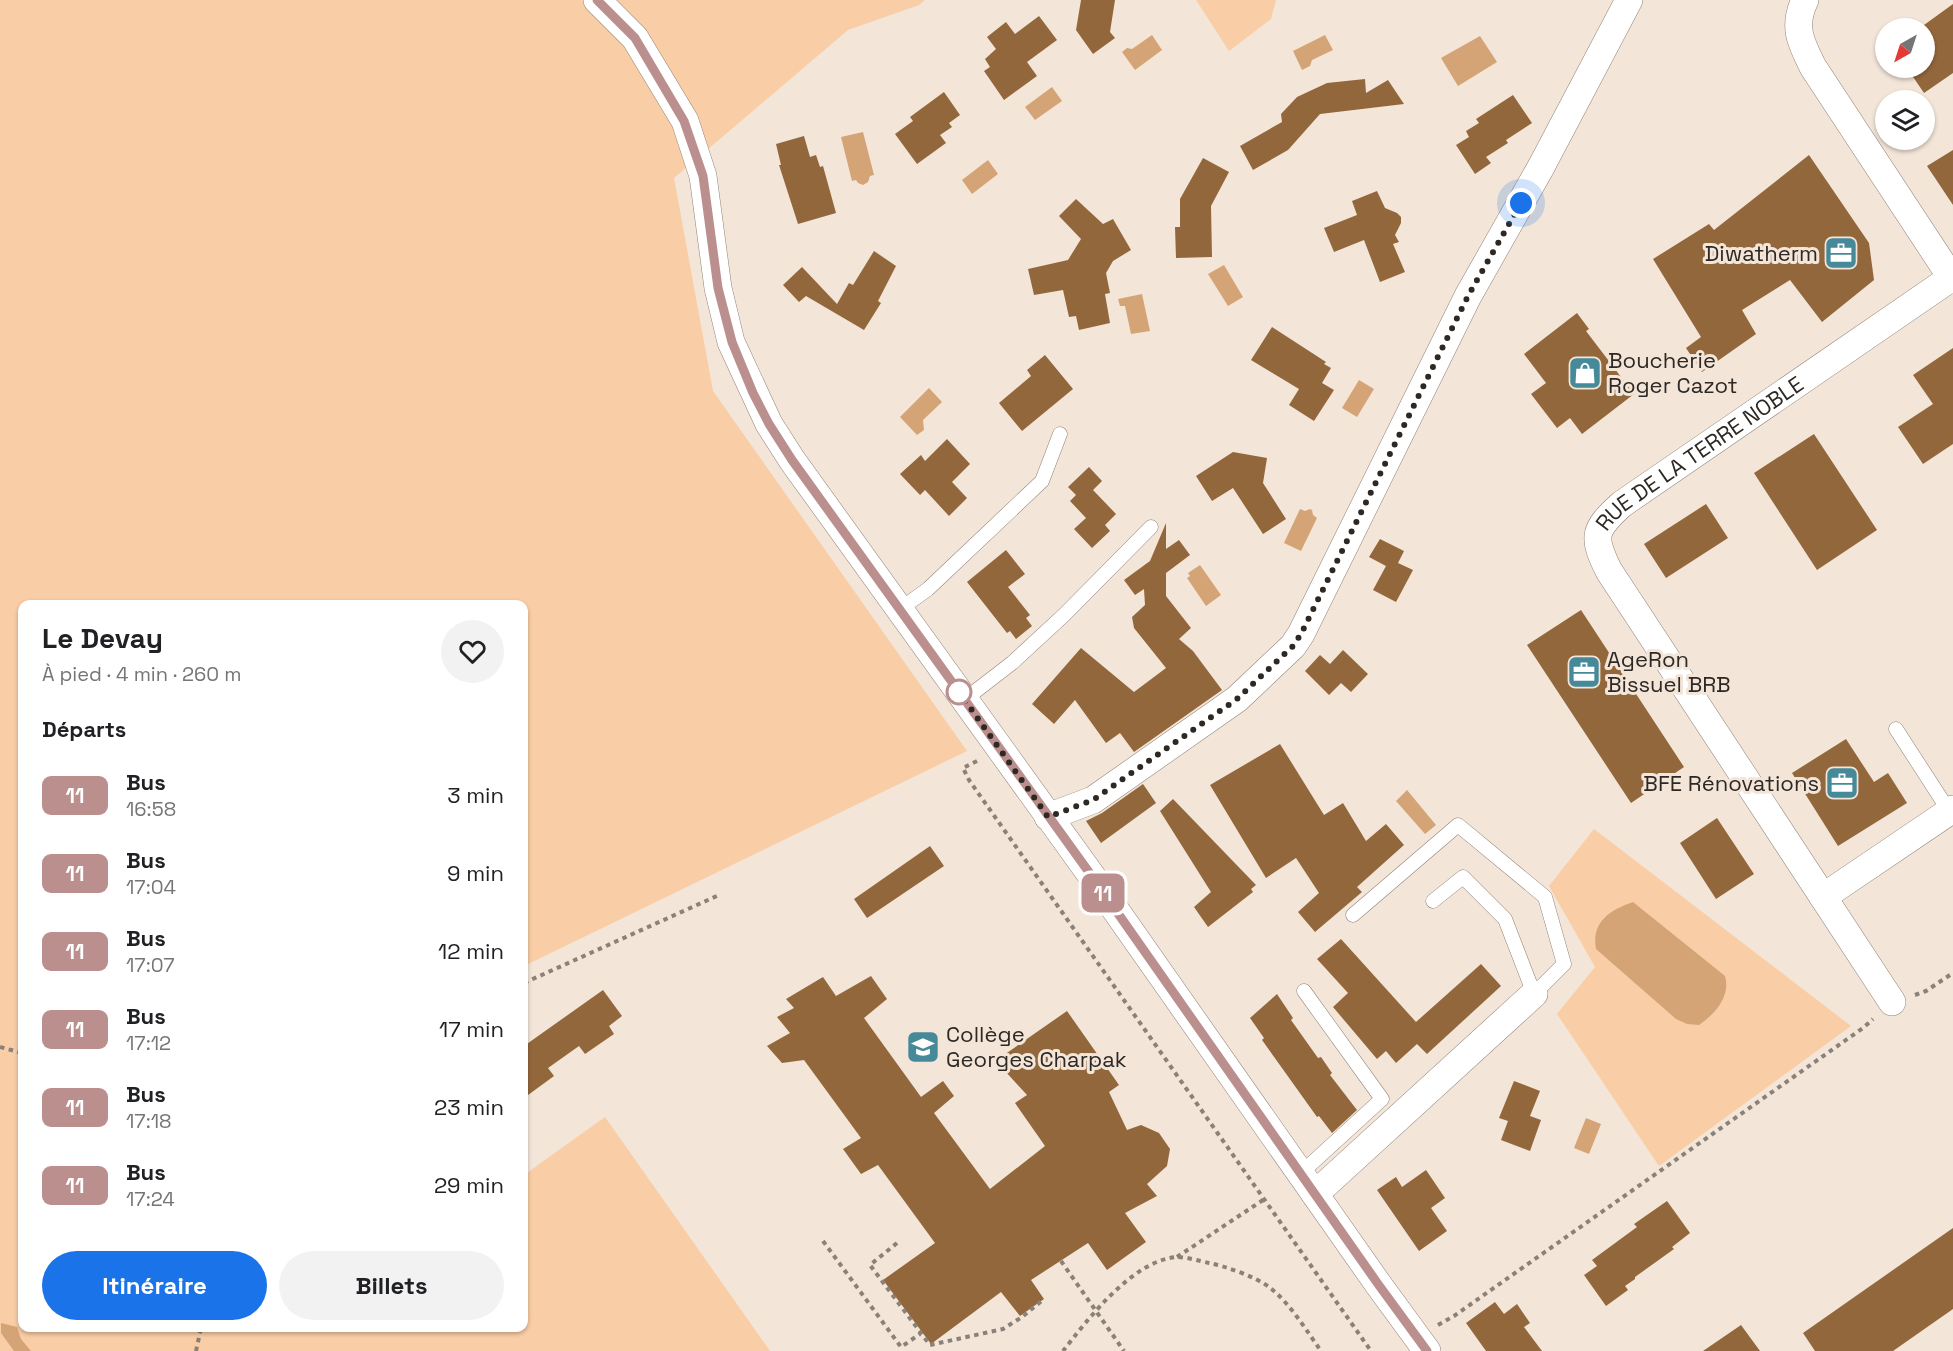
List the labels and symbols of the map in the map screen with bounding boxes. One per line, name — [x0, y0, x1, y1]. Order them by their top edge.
north arrow — [1875, 18, 1935, 78]
your location — [1506, 188, 1536, 218]
office icon: Diwatherm — [1823, 235, 1859, 271]
place label: Diwatherm — [1705, 239, 1818, 267]
place label: Boucherie Roger Cazot — [1608, 346, 1738, 399]
shop icon: Boucherie Roger Cazot — [1567, 355, 1603, 391]
street label: RUE DE LA TERRE NOBLE — [1589, 370, 1809, 536]
place label: AgeRon Bissuel BRB — [1607, 645, 1731, 698]
office icon: AgeRon Bissuel BRB — [1566, 654, 1602, 690]
unlabelled marker — [946, 679, 972, 705]
office icon: BFE Rénovations — [1824, 765, 1860, 801]
place label: BFE Rénovations — [1643, 769, 1819, 797]
line badge: 11 — [1076, 874, 1130, 912]
place label: Collège Georges Charpak — [946, 1020, 1127, 1073]
school or university icon: Collège Georges Charpak — [905, 1029, 941, 1065]

